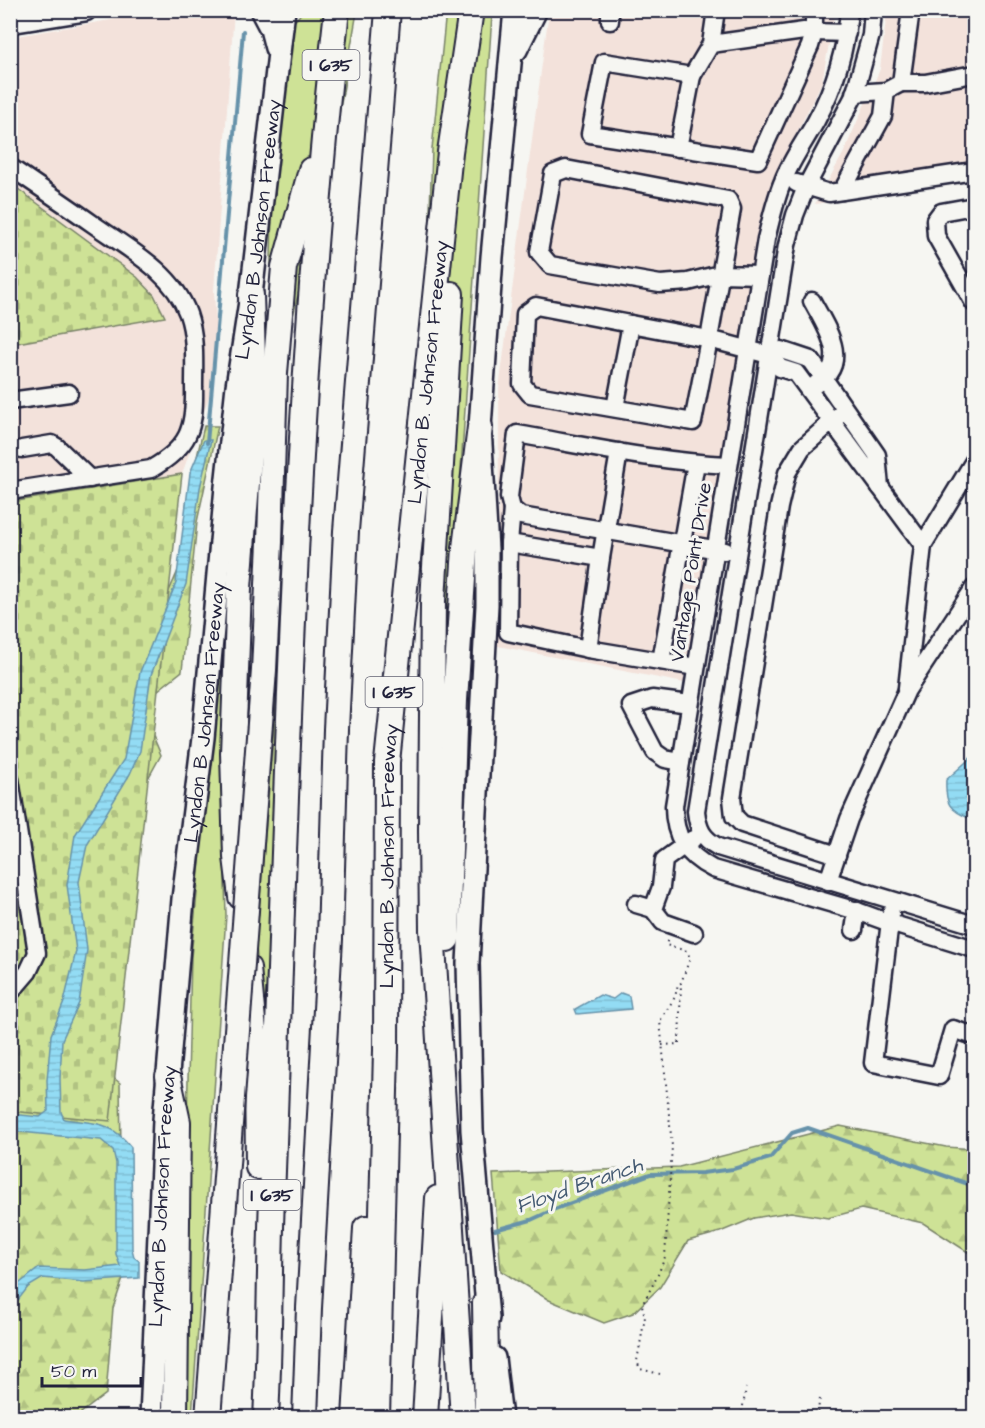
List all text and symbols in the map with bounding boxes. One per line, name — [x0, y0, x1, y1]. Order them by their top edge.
road number: I 635 — [302, 50, 360, 80]
street label: Lyndon B Johnson Freeway — [228, 98, 290, 361]
street label: Lyndon B. Johnson Freeway — [401, 239, 457, 505]
street label: Vantage Point Drive — [663, 480, 720, 664]
street label: Lyndon B Johnson Freeway — [177, 581, 233, 844]
road number: I 635 — [366, 677, 422, 707]
street label: Lyndon B. Johnson Freeway — [373, 723, 407, 988]
street label: Lyndon B Johnson Freeway — [142, 1065, 185, 1328]
water label: Floyd Branch — [512, 1150, 648, 1222]
road number: I 635 — [244, 1180, 300, 1210]
scale bar — [42, 1350, 141, 1388]
text: 50 m — [51, 1359, 96, 1384]

